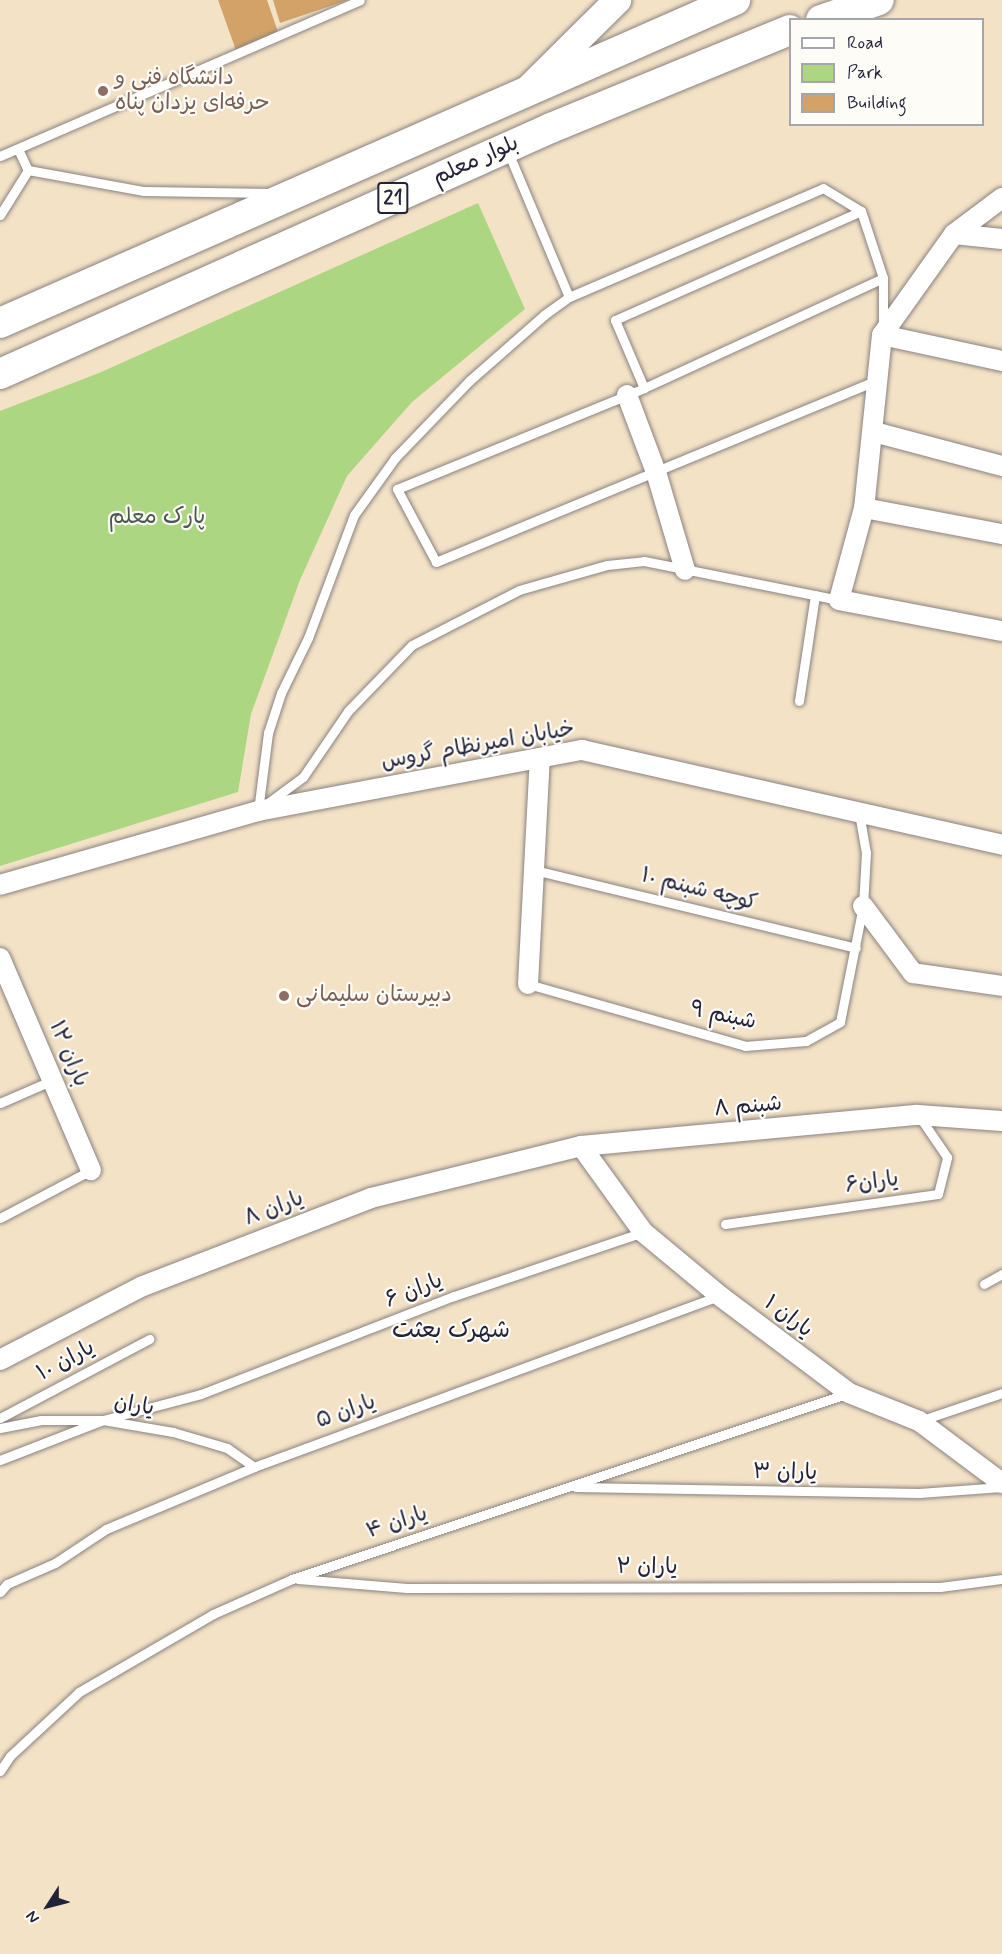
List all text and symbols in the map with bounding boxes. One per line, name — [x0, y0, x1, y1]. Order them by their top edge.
legend — [789, 18, 984, 126]
text: Road — [847, 31, 883, 55]
text: Park — [847, 61, 883, 85]
place label: دانشگاه فنی و حرفه‌ای یزدان پناه — [115, 65, 270, 116]
marker: دانشگاه فنی و حرفه‌ای یزدان پناه — [96, 84, 110, 98]
text: Building — [847, 91, 907, 115]
street label: بلوار معلم — [429, 130, 523, 192]
road number: 21 — [376, 180, 410, 216]
park label: پارک معلم — [109, 505, 205, 531]
street label: خیابان امیرنظام گروس — [379, 716, 577, 776]
street label: کوچه شبنم ۱۰ — [638, 863, 760, 917]
place label: دبیرستان سلیمانی — [296, 983, 452, 1009]
marker: دبیرستان سلیمانی — [277, 989, 291, 1003]
street label: شبنم ۹ — [688, 996, 758, 1036]
street label: باران ۱۲ — [42, 1017, 94, 1091]
street label: شبنم ۸ — [713, 1091, 783, 1123]
street label: یاران۶ — [844, 1166, 900, 1200]
street label: یاران ۸ — [240, 1186, 308, 1232]
street label: یاران ۶ — [381, 1268, 447, 1314]
street label: یاران ۱ — [758, 1290, 818, 1344]
district label: شهرک بعثت — [392, 1317, 510, 1345]
street label: یاران ۱۰ — [33, 1335, 99, 1387]
street label: یاران ۵ — [313, 1389, 379, 1435]
street label: یاران — [112, 1390, 156, 1422]
street label: یاران ۳ — [753, 1459, 817, 1487]
street label: یاران ۴ — [363, 1501, 431, 1545]
street label: یاران ۲ — [616, 1555, 678, 1581]
north arrow — [18, 1876, 78, 1936]
text: N — [21, 1906, 45, 1927]

